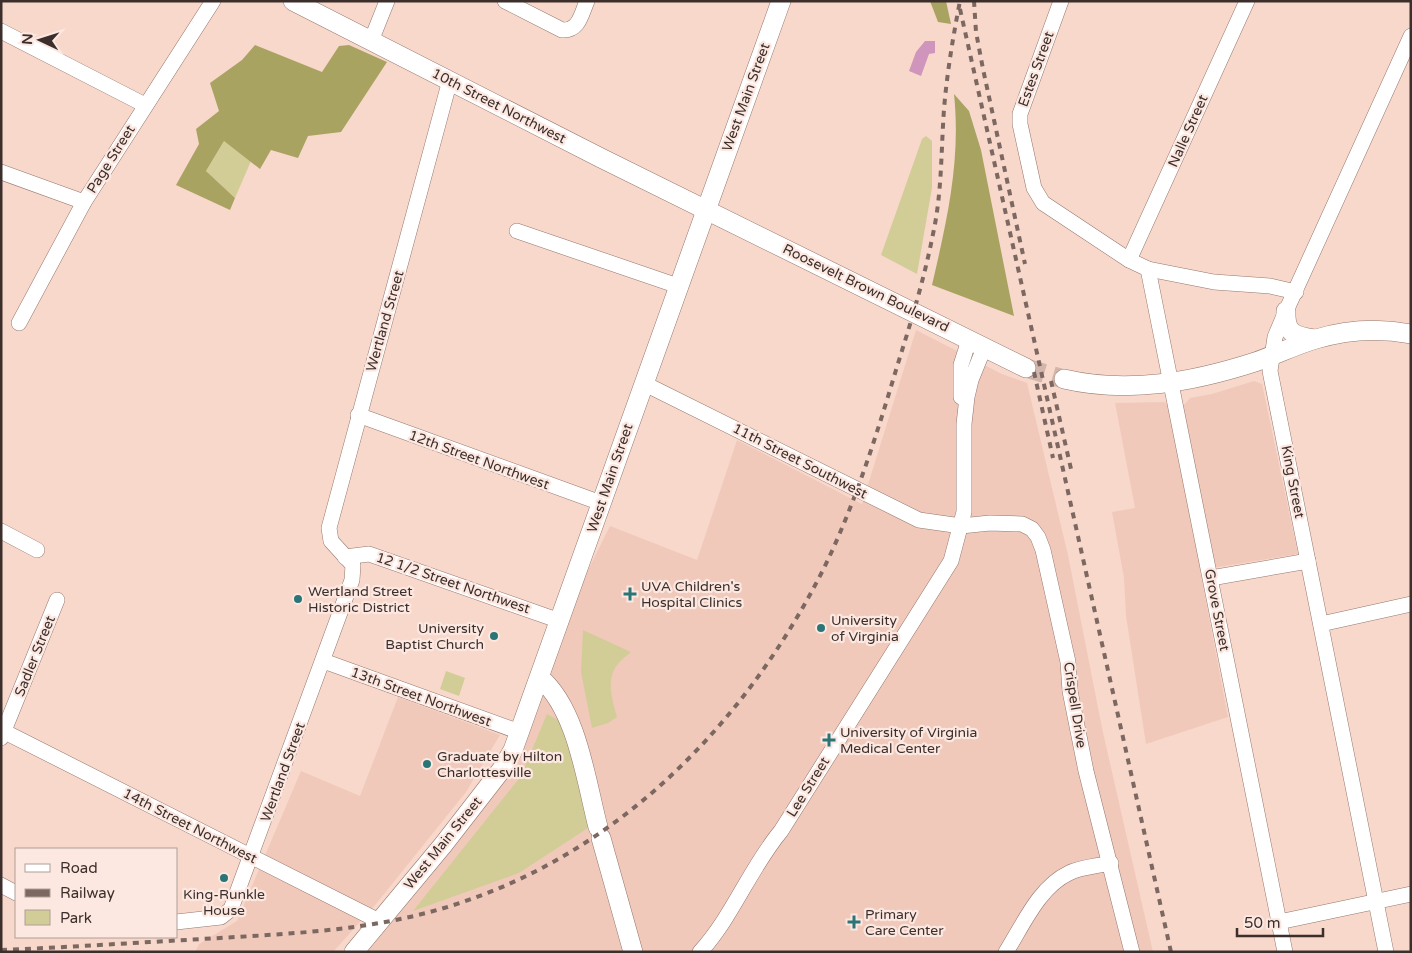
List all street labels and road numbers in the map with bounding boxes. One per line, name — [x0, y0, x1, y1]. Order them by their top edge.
street label: Estes Street — [1014, 28, 1058, 109]
street label: West Main Street — [718, 40, 774, 154]
street label: 10th Street Northwest — [429, 65, 570, 148]
street label: Nalle Street — [1164, 91, 1212, 170]
street label: Page Street — [83, 121, 139, 196]
street label: Roosevelt Brown Boulevard — [780, 240, 952, 336]
street label: Wertland Street — [362, 268, 408, 374]
street label: 11th Street Southwest — [730, 420, 871, 503]
street label: West Main Street — [583, 421, 637, 535]
street label: 12th Street Northwest — [406, 427, 552, 494]
street label: King Street — [1278, 444, 1309, 521]
street label: 12 1/2 Street Northwest — [374, 549, 533, 618]
street label: Grove Street — [1201, 568, 1233, 653]
street label: Sadler Street — [11, 612, 59, 699]
street label: Crispell Drive — [1060, 661, 1090, 749]
street label: 13th Street Northwest — [348, 664, 494, 731]
street label: Wertland Street — [257, 719, 309, 824]
street label: Lee Street — [783, 753, 833, 820]
street label: 14th Street Northwest — [120, 785, 261, 868]
street label: West Main Street — [400, 793, 486, 893]

